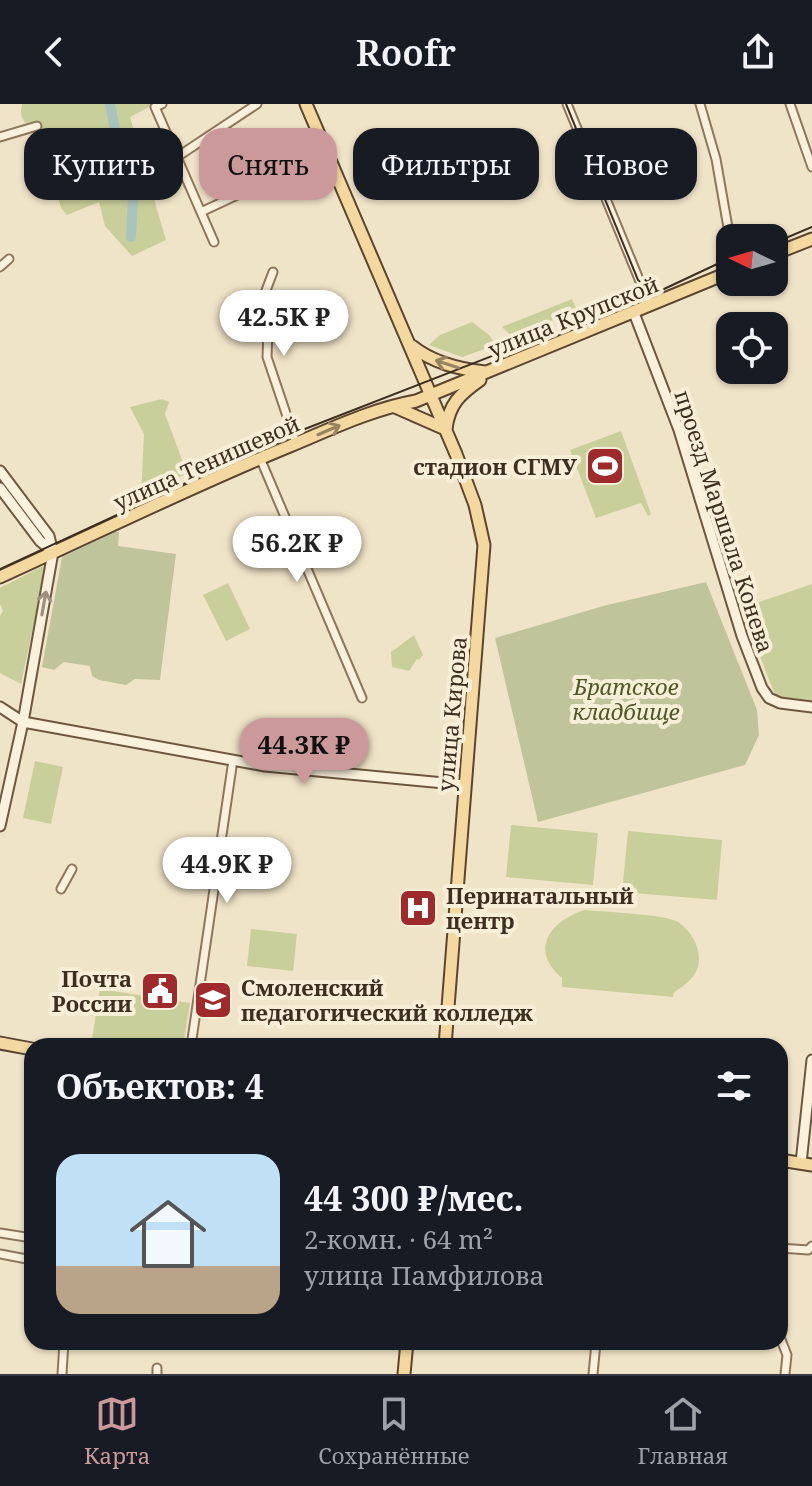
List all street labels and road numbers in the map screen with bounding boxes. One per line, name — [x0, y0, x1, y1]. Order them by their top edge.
street label: улица Крупской — [483, 268, 663, 364]
street label: проезд Маршала Конева — [668, 386, 782, 656]
street label: улица Тенишевой — [108, 407, 304, 517]
street label: улица Кирова — [429, 635, 473, 793]

